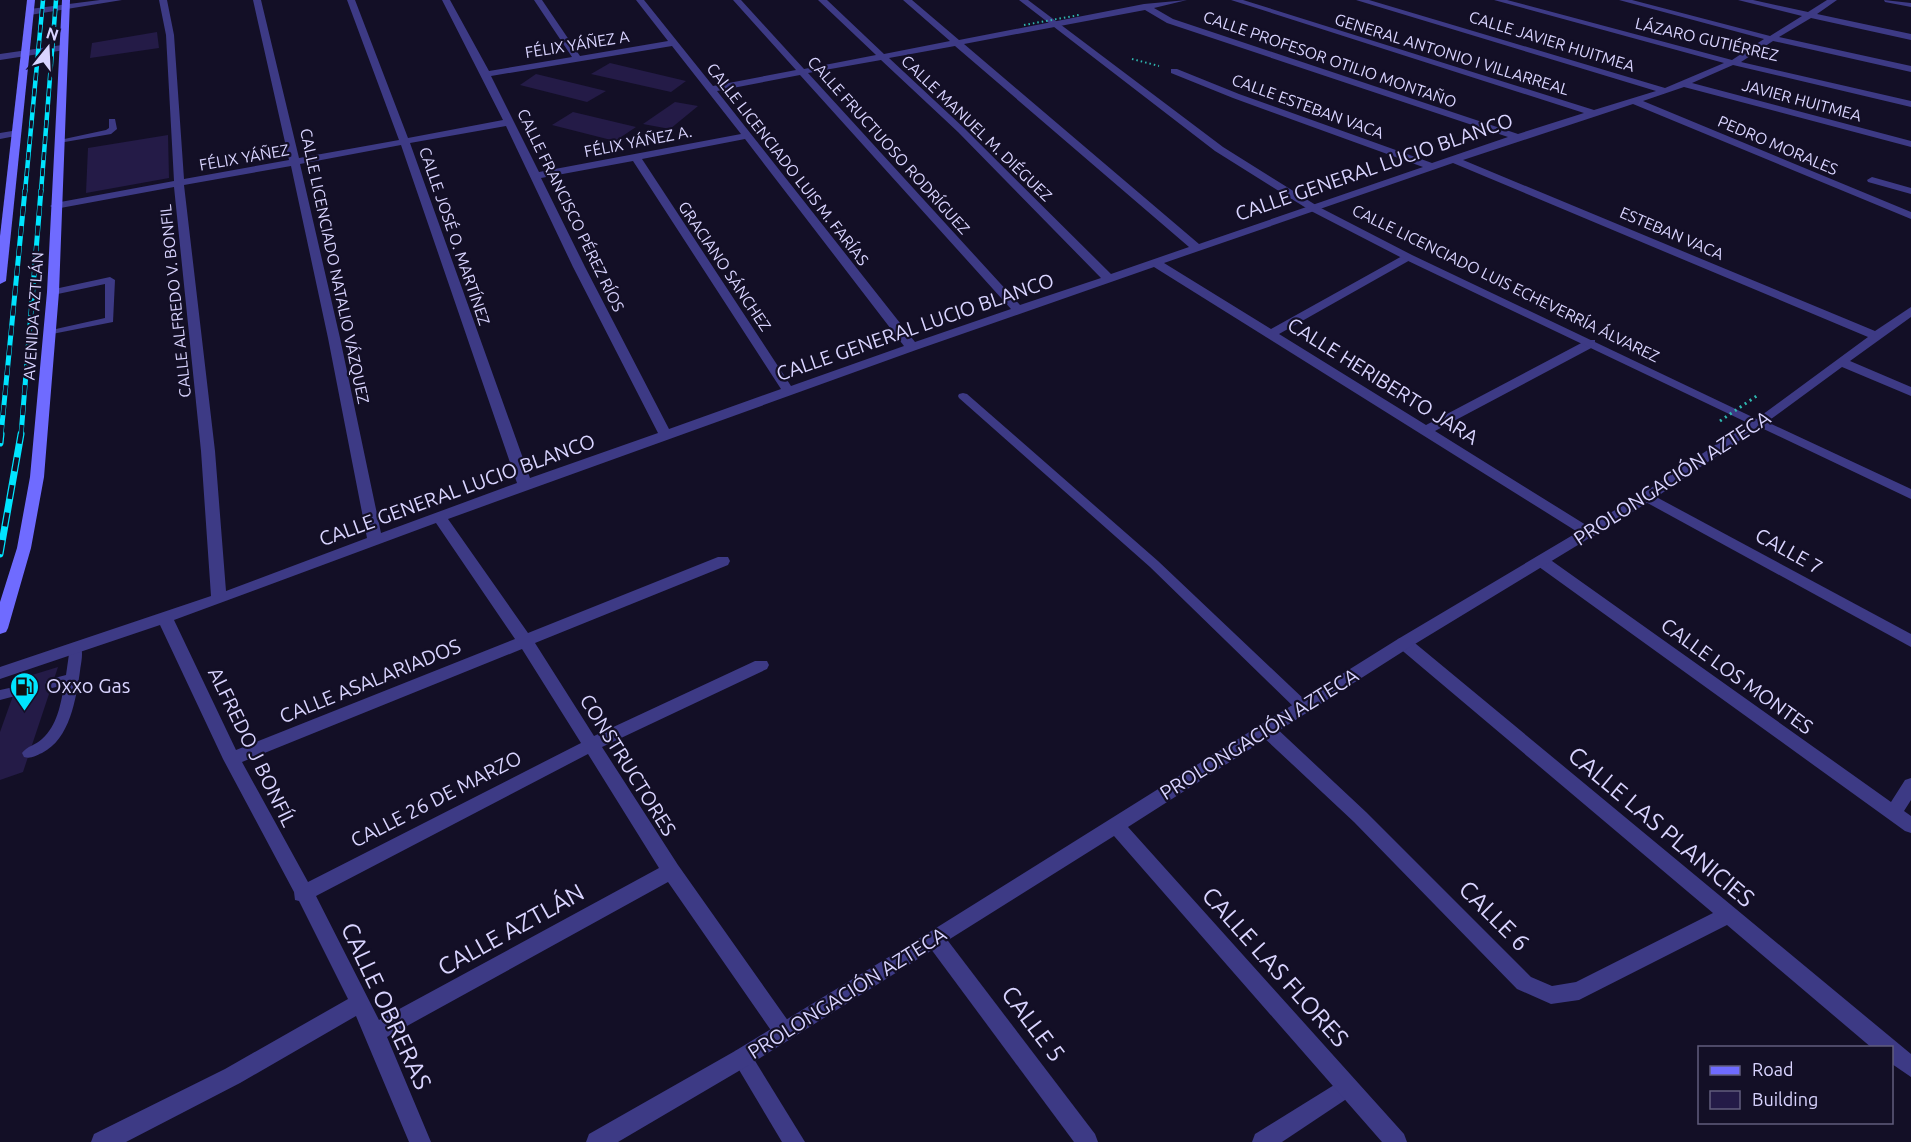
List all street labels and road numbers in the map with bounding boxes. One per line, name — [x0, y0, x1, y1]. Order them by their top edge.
street label: CALLE PROFESOR OTILIO MONTAÑO — [1201, 6, 1459, 111]
street label: CALLE JAVIER HUITMEA — [1467, 7, 1638, 75]
street label: GENERAL ANTONIO I VILLARREAL — [1333, 10, 1571, 98]
street label: LÁZARO GUTIÉRREZ — [1634, 12, 1781, 64]
street label: FÉLIX YÁÑEZ A — [523, 25, 631, 61]
street label: CALLE MANUEL M. DIÉGUEZ — [898, 50, 1057, 205]
street label: CALLE FRUCTUOSO RODRÍGUEZ — [804, 51, 975, 238]
street label: CALLE LICENCIADO LUIS M. FARÍAS — [703, 58, 874, 269]
street label: CALLE ESTEBAN VACA — [1230, 70, 1387, 142]
street label: JAVIER HUITMEA — [1740, 75, 1864, 125]
street label: CALLE FRANCISCO PÉREZ RÍOS — [514, 105, 630, 314]
street label: CALLE GENERAL LUCIO BLANCO — [1232, 108, 1516, 225]
street label: PEDRO MORALES — [1715, 112, 1841, 178]
street label: FÉLIX YÁÑEZ A. — [582, 120, 693, 160]
street label: CALLE LICENCIADO NATALIO VÁZQUEZ — [297, 126, 375, 405]
street label: FÉLIX YÁÑEZ — [197, 138, 290, 174]
street label: CALLE JOSÉ O. MARTÍNEZ — [416, 144, 496, 327]
street label: GRACIANO SÁNCHEZ — [675, 197, 777, 334]
street label: CALLE LICENCIADO LUIS ECHEVERRÍA ÁLVAREZ — [1349, 199, 1663, 366]
street label: CALLE ALFREDO V. BONFIL — [156, 203, 194, 399]
street label: ESTEBAN VACA — [1617, 203, 1727, 263]
street label: AVENIDA AZTLÁN — [18, 251, 46, 381]
street label: CALLE GENERAL LUCIO BLANCO — [773, 268, 1057, 385]
street label: CALLE HERIBERTO JARA — [1284, 312, 1483, 449]
street label: PROLONGACIÓN AZTECA — [1569, 405, 1774, 550]
street label: CALLE GENERAL LUCIO BLANCO — [316, 429, 598, 550]
street label: CALLE 7 — [1752, 523, 1827, 578]
street label: CALLE LOS MONTES — [1657, 613, 1818, 738]
street label: CALLE ASALARIADOS — [276, 634, 464, 727]
street label: ALFREDO J BONFÍL — [204, 663, 301, 830]
street label: PROLONGACIÓN AZTECA — [1155, 663, 1362, 804]
street label: CONSTRUCTORES — [576, 690, 681, 840]
street label: CALLE LAS PLANICIES — [1563, 741, 1760, 912]
street label: CALLE 26 DE MARZO — [347, 745, 525, 852]
street label: CALLE 6 — [1454, 875, 1535, 956]
street label: CALLE AZTLÁN — [433, 877, 589, 981]
street label: CALLE LAS FLORES — [1197, 881, 1354, 1052]
street label: CALLE OBRERAS — [336, 918, 437, 1093]
street label: PROLONGACIÓN AZTECA — [743, 922, 950, 1063]
street label: CALLE 5 — [996, 981, 1071, 1067]

